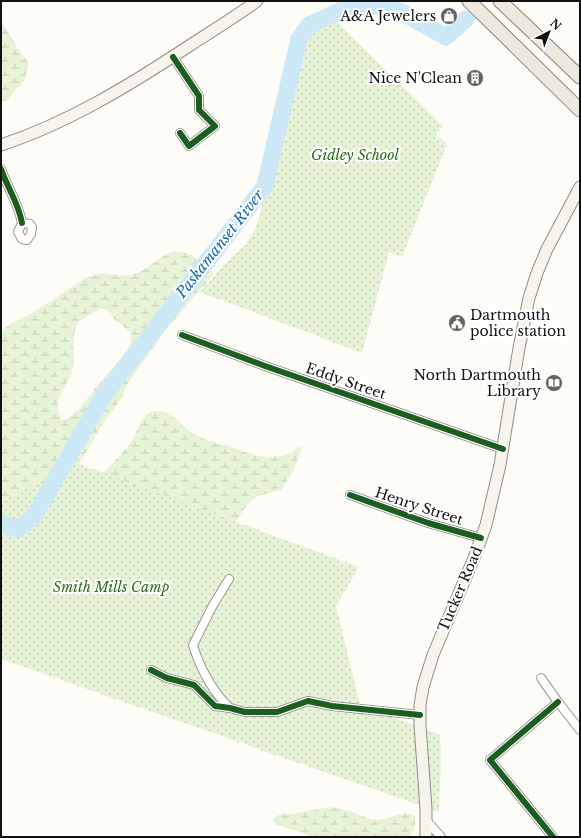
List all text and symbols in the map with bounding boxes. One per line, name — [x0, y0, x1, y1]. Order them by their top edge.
shop icon: A&A Jewelers — [439, 6, 459, 26]
place label: A&A Jewelers — [339, 7, 436, 25]
north arrow — [529, 12, 569, 52]
text: N — [547, 16, 565, 34]
building icon: Nice N'Clean — [465, 68, 485, 88]
place label: Nice N'Clean — [368, 69, 462, 87]
park label: Gidley School — [311, 146, 400, 164]
water label: Paskamanset River — [171, 185, 268, 302]
place label: Dartmouth police station — [470, 306, 566, 340]
public building icon: Dartmouth police station — [447, 313, 467, 333]
street label: Eddy Street — [304, 359, 389, 403]
place label: North Dartmouth Library — [414, 366, 541, 400]
library icon: North Dartmouth Library — [544, 373, 564, 393]
street label: Henry Street — [373, 483, 466, 529]
street label: Tucker Road — [434, 543, 486, 634]
park label: Smith Mills Camp — [53, 578, 169, 596]

